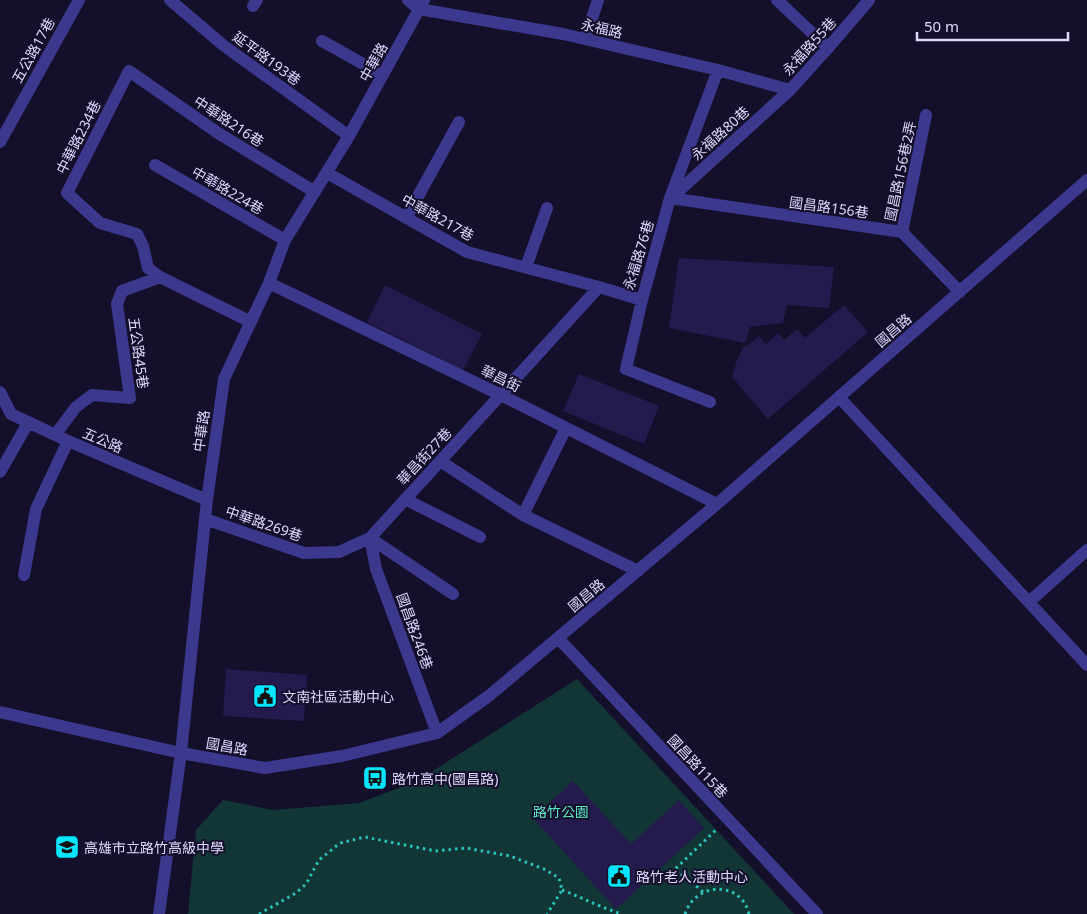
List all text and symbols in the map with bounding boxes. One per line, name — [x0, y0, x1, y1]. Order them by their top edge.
scale bar — [917, 10, 1068, 42]
street label: 永福路55巷 — [778, 13, 840, 79]
street label: 五公路17巷 — [7, 14, 59, 86]
street label: 永福路 — [579, 14, 625, 42]
text: 50 m — [924, 16, 959, 36]
street label: 延平路193巷 — [229, 27, 305, 89]
street label: 中華路 — [355, 39, 391, 85]
street label: 中華路216巷 — [190, 91, 268, 151]
street label: 中華路234巷 — [51, 97, 105, 177]
street label: 永福路80巷 — [687, 102, 753, 164]
street label: 國昌路156巷2弄 — [880, 119, 920, 223]
street label: 中華路224巷 — [189, 162, 267, 218]
street label: 中華路217巷 — [398, 189, 478, 245]
street label: 國昌路156巷 — [788, 192, 870, 222]
street label: 永福路76巷 — [618, 218, 658, 292]
street label: 國昌路 — [871, 309, 915, 351]
street label: 五公路45巷 — [125, 316, 153, 390]
street label: 華昌街 — [478, 360, 524, 396]
street label: 中華路 — [189, 409, 213, 453]
street label: 五公路 — [80, 423, 126, 457]
street label: 華昌街27巷 — [392, 423, 456, 489]
street label: 中華路269巷 — [223, 501, 305, 545]
street label: 國昌路 — [564, 574, 608, 616]
street label: 國昌路246巷 — [392, 590, 438, 672]
public building icon: 文南社區活動中心 — [252, 683, 278, 709]
place label: 文南社區活動中心 — [282, 687, 394, 706]
street label: 國昌路115巷 — [664, 730, 732, 802]
street label: 國昌路 — [205, 733, 249, 759]
bus stop icon: 路竹高中(國昌路) — [362, 765, 388, 791]
place label: 路竹高中(國昌路) — [392, 769, 498, 788]
park label: 路竹公園 — [533, 802, 589, 821]
school or university icon: 高雄市立路竹高級中學 — [54, 834, 80, 860]
place label: 高雄市立路竹高級中學 — [84, 838, 224, 857]
public building icon: 路竹老人活動中心 — [606, 863, 632, 889]
place label: 路竹老人活動中心 — [636, 867, 748, 886]

